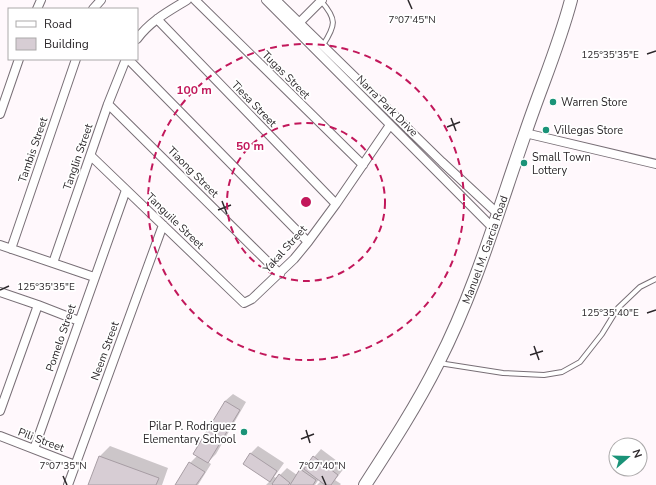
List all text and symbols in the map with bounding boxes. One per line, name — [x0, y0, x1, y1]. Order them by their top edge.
legend — [8, 8, 138, 60]
text: 7°07'45"N — [388, 13, 436, 27]
text: Road — [44, 16, 72, 32]
text: Building — [44, 36, 89, 52]
street label: Tugas Street — [259, 48, 313, 102]
text: 125°35'35"E — [581, 48, 639, 62]
street label: Narra Park Drive — [353, 72, 421, 140]
street label: Tiesa Street — [228, 78, 280, 131]
text: 100 m — [176, 82, 212, 98]
place label: Warren Store — [561, 95, 628, 110]
marker: Warren Store — [548, 97, 558, 107]
street label: Tambis Street — [15, 115, 51, 185]
street label: Tanglin Street — [60, 122, 96, 192]
place label: Villegas Store — [553, 123, 623, 138]
marker: Villegas Store — [541, 125, 551, 135]
text: 50 m — [236, 138, 264, 154]
street label: Tiaong Street — [164, 143, 222, 201]
place label: Small Town Lottery — [532, 150, 591, 178]
marker: Small Town Lottery — [519, 158, 529, 168]
street label: Tanguile Street — [143, 190, 207, 253]
street label: Manuel M. Garcia Road — [458, 193, 511, 306]
centre of rings — [299, 195, 313, 209]
street label: Yakal Street — [259, 222, 310, 277]
text: 125°35'35"E — [17, 280, 75, 294]
street label: Pomelo Street — [42, 302, 80, 374]
text: 125°35'40"E — [581, 306, 639, 320]
street label: Neem Street — [87, 319, 123, 383]
place label: Pilar P. Rodriguez Elementary School — [143, 419, 237, 447]
street label: Pili Street — [16, 424, 66, 456]
marker: Pilar P. Rodriguez Elementary School — [239, 427, 249, 437]
north arrow — [608, 437, 648, 477]
text: N — [628, 447, 645, 460]
text: 7°07'35"N — [39, 459, 87, 473]
text: 7°07'40"N — [298, 459, 346, 473]

